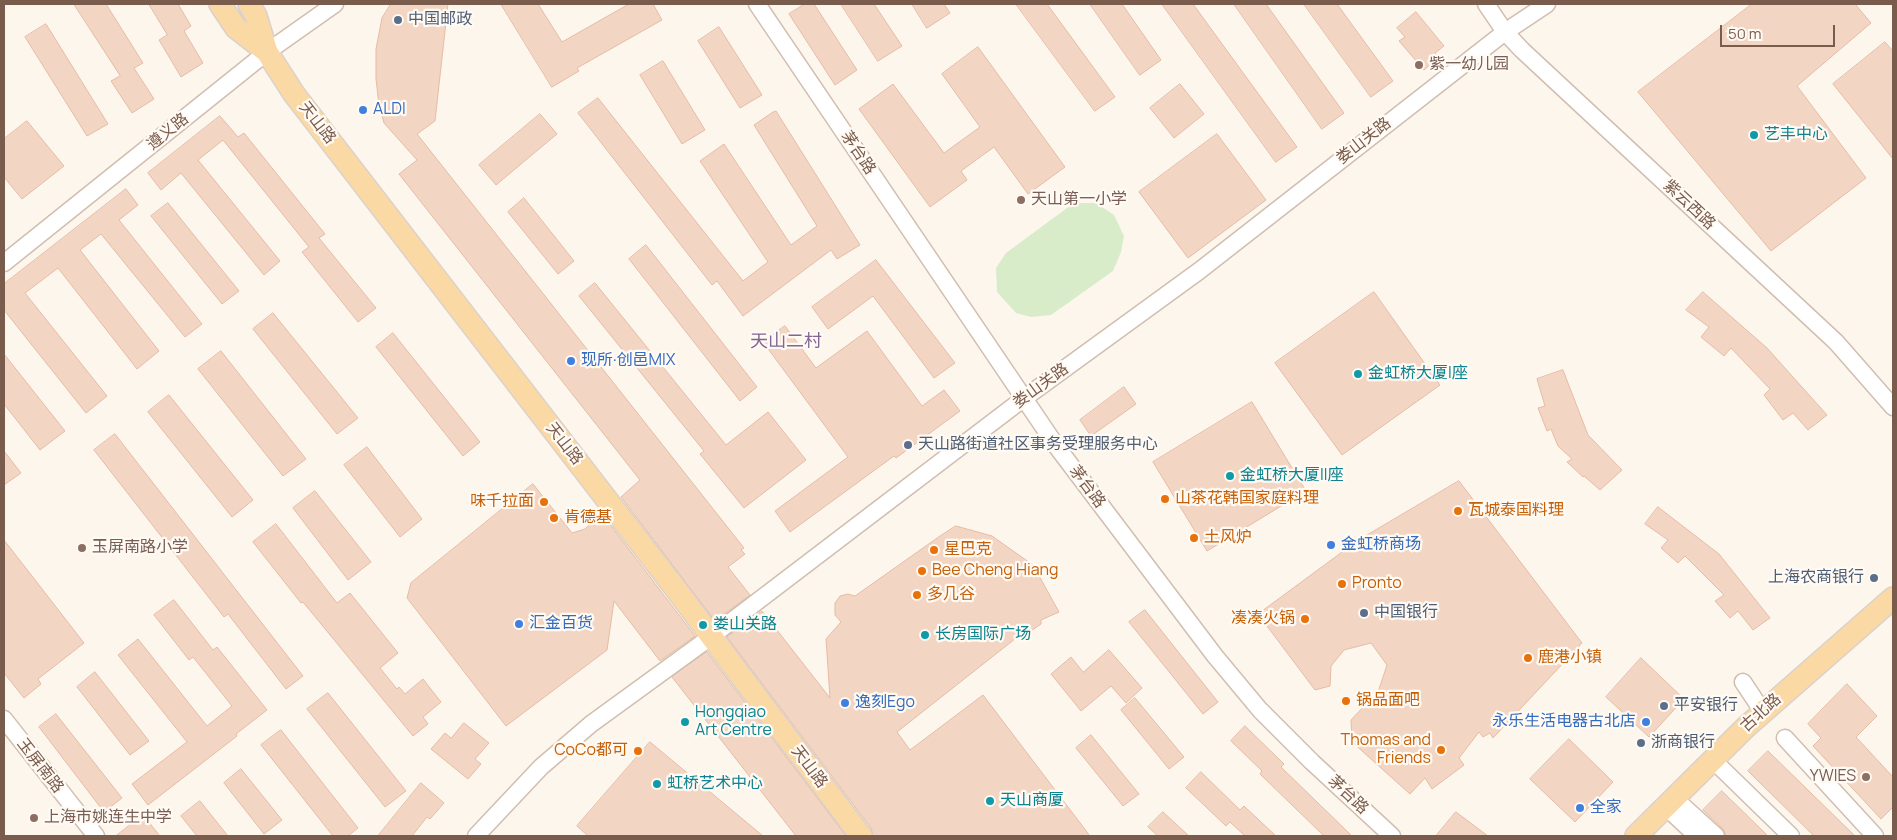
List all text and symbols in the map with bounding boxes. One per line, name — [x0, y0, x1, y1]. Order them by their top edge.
place label: 中国邮政 — [408, 10, 472, 30]
marker: 中国邮政 — [392, 14, 404, 26]
scale bar — [1722, 15, 1837, 47]
text: 50 m — [1728, 23, 1762, 44]
place label: 紫一幼儿园 — [1429, 55, 1509, 75]
marker: 紫一幼儿园 — [1413, 59, 1425, 71]
street label: 天山路 — [295, 98, 339, 148]
place label: ALDI — [373, 100, 406, 120]
marker: ALDI — [357, 104, 369, 116]
street label: 遵义路 — [143, 109, 193, 155]
street label: 娄山关路 — [1333, 114, 1395, 168]
place label: 艺丰中心 — [1764, 125, 1828, 145]
street label: 茅台路 — [837, 128, 879, 178]
marker: 艺丰中心 — [1748, 129, 1760, 141]
street label: 紫云西路 — [1659, 176, 1719, 234]
place label: 天山第一小学 — [1031, 190, 1127, 210]
marker: 天山第一小学 — [1015, 194, 1027, 206]
district label: 天山二村 — [750, 331, 822, 353]
place label: 现所·创邑MIX — [581, 351, 676, 371]
marker: 现所·创邑MIX — [565, 355, 577, 367]
street label: 娄山关路 — [1009, 359, 1073, 413]
place label: 金虹桥大厦I座 — [1368, 364, 1468, 384]
marker: 金虹桥大厦I座 — [1352, 368, 1364, 380]
street label: 天山路 — [542, 419, 586, 469]
place label: 天山路街道社区事务受理服务中心 — [918, 435, 1158, 455]
marker: 天山路街道社区事务受理服务中心 — [902, 439, 914, 451]
street label: 茅台路 — [1065, 462, 1109, 512]
place label: 金虹桥大厦II座 — [1240, 466, 1343, 486]
marker: 金虹桥大厦II座 — [1224, 470, 1236, 482]
place label: 山茶花韩国家庭料理 — [1175, 489, 1319, 509]
place label: 味千拉面 — [470, 492, 534, 512]
marker: 山茶花韩国家庭料理 — [1159, 493, 1171, 505]
marker: 味千拉面 — [538, 496, 550, 508]
place label: 瓦城泰国料理 — [1468, 501, 1564, 521]
marker: 瓦城泰国料理 — [1452, 505, 1464, 517]
place label: 肯德基 — [564, 508, 612, 528]
marker: 肯德基 — [548, 512, 560, 524]
place label: 土风炉 — [1204, 528, 1252, 548]
marker: 土风炉 — [1188, 532, 1200, 544]
place label: 金虹桥商场 — [1341, 535, 1421, 555]
place label: 玉屏南路小学 — [92, 538, 188, 558]
marker: 金虹桥商场 — [1325, 539, 1337, 551]
place label: 星巴克 — [944, 540, 992, 560]
marker: 玉屏南路小学 — [76, 542, 88, 554]
marker: 星巴克 — [928, 544, 940, 556]
place label: Bee Cheng Hiang — [932, 561, 1059, 581]
marker: Bee Cheng Hiang — [916, 565, 928, 577]
place label: 上海农商银行 — [1768, 568, 1864, 588]
marker: 上海农商银行 — [1868, 572, 1880, 584]
place label: Pronto — [1352, 574, 1402, 594]
marker: Pronto — [1336, 578, 1348, 590]
place label: 多几谷 — [927, 585, 975, 605]
marker: 多几谷 — [911, 589, 923, 601]
place label: 中国银行 — [1374, 603, 1438, 623]
marker: 中国银行 — [1358, 607, 1370, 619]
place label: 凑凑火锅 — [1231, 609, 1295, 629]
marker: 凑凑火锅 — [1299, 613, 1311, 625]
place label: 汇金百货 — [529, 614, 593, 634]
place label: 娄山关路 — [713, 615, 777, 635]
marker: 汇金百货 — [513, 618, 525, 630]
marker: 娄山关路 — [697, 619, 709, 631]
place label: 长房国际广场 — [935, 625, 1031, 645]
marker: 长房国际广场 — [919, 629, 931, 641]
place label: 鹿港小镇 — [1538, 648, 1602, 668]
marker: 鹿港小镇 — [1522, 652, 1534, 664]
street label: 古北路 — [1737, 690, 1785, 736]
place label: 锅品面吧 — [1356, 691, 1420, 711]
place label: 逸刻Ego — [855, 693, 915, 713]
marker: 锅品面吧 — [1340, 695, 1352, 707]
place label: 平安银行 — [1674, 696, 1738, 716]
marker: 逸刻Ego — [839, 697, 851, 709]
marker: 平安银行 — [1658, 700, 1670, 712]
place label: Hongqiao Art Centre — [695, 703, 772, 741]
place label: 永乐生活电器古北店 — [1492, 712, 1636, 732]
marker: Hongqiao Art Centre — [679, 716, 691, 728]
marker: 永乐生活电器古北店 — [1640, 716, 1652, 728]
place label: Thomas and Friends — [1341, 731, 1431, 769]
place label: 浙商银行 — [1651, 733, 1715, 753]
street label: 玉屏南路 — [13, 735, 67, 797]
marker: 浙商银行 — [1635, 737, 1647, 749]
place label: CoCo都可 — [554, 741, 628, 761]
street label: 天山路 — [787, 742, 831, 792]
marker: Thomas and Friends — [1435, 744, 1447, 756]
marker: CoCo都可 — [632, 745, 644, 757]
place label: YWIES — [1810, 767, 1856, 787]
marker: YWIES — [1860, 771, 1872, 783]
street label: 茅台路 — [1324, 772, 1372, 818]
place label: 虹桥艺术中心 — [667, 774, 763, 794]
marker: 虹桥艺术中心 — [651, 778, 663, 790]
place label: 天山商厦 — [1000, 791, 1064, 811]
marker: 天山商厦 — [984, 795, 996, 807]
place label: 全家 — [1590, 798, 1622, 818]
marker: 全家 — [1574, 802, 1586, 814]
place label: 上海市姚连生中学 — [44, 808, 172, 828]
marker: 上海市姚连生中学 — [28, 812, 40, 824]

